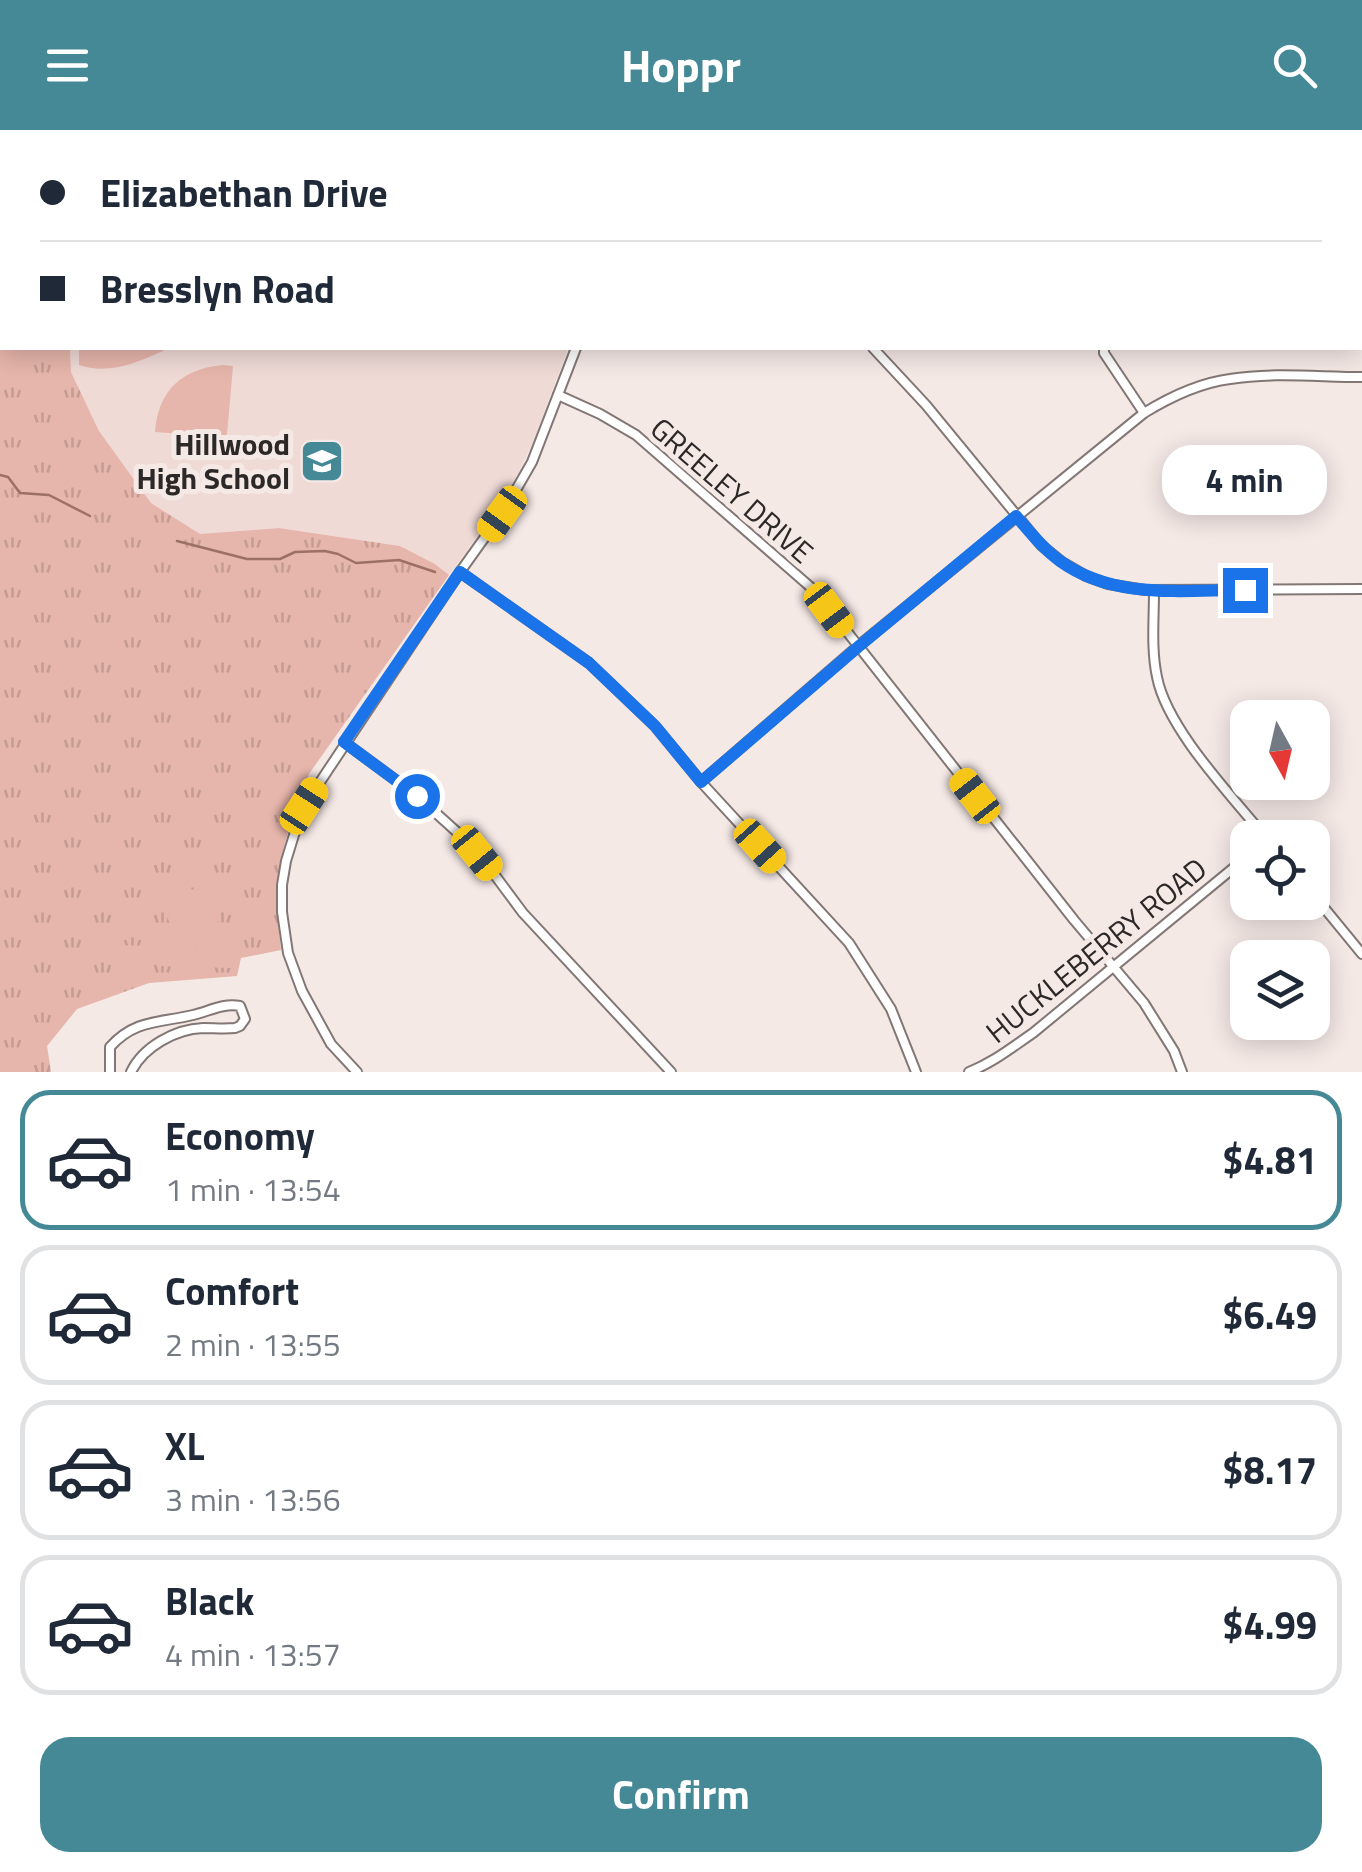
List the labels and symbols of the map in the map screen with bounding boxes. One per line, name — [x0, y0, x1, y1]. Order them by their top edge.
street label: GREELEY DRIVE — [640, 406, 824, 574]
place label: Hillwood High School — [136, 421, 290, 501]
school or university icon: Hillwood High School — [299, 438, 345, 484]
callout: 4 min — [1162, 445, 1328, 515]
car — [472, 481, 532, 547]
route end — [1223, 568, 1268, 613]
car — [799, 577, 859, 643]
north arrow — [1230, 700, 1330, 800]
car — [945, 763, 1005, 829]
car — [275, 773, 333, 839]
route start — [395, 774, 440, 819]
car — [729, 814, 791, 878]
car — [446, 820, 508, 886]
street label: HUCKLEBERRY ROAD — [975, 846, 1217, 1054]

